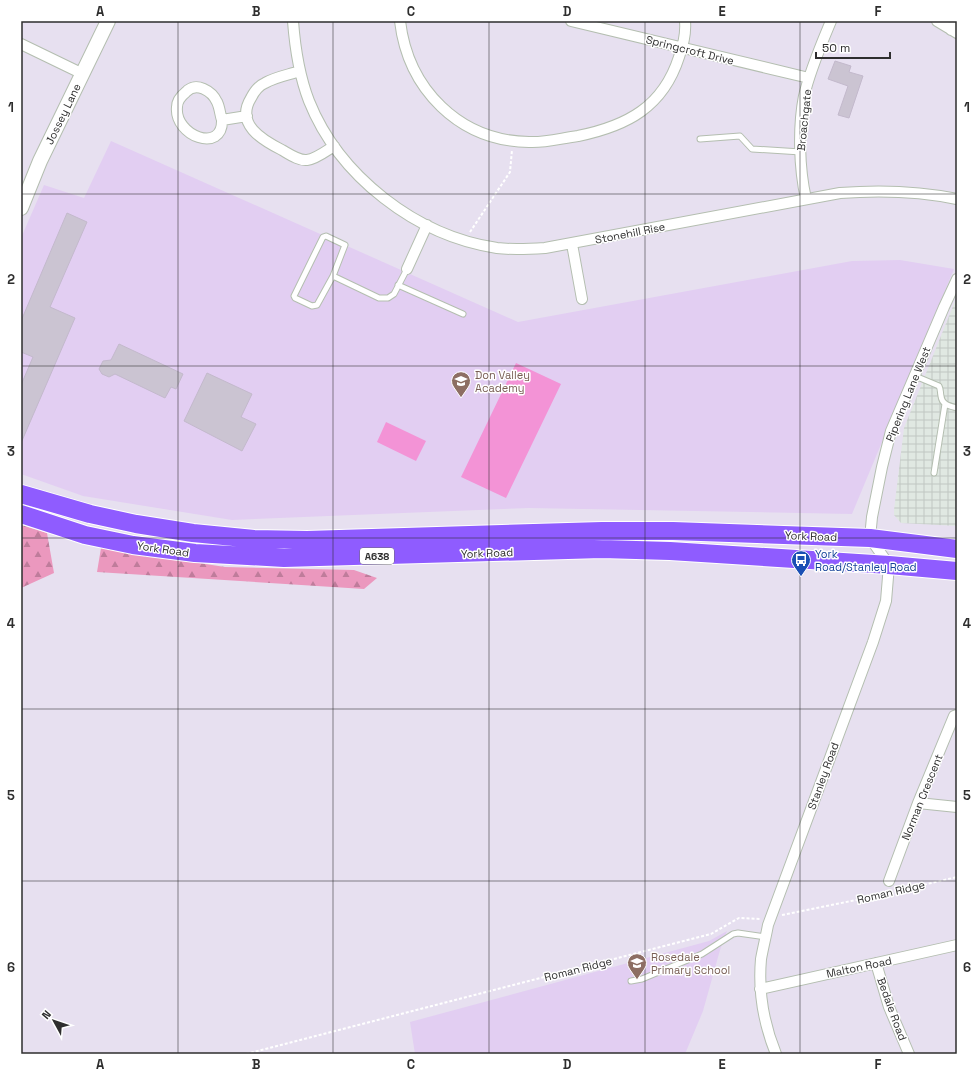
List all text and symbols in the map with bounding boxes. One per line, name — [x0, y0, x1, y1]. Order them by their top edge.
text: A — [96, 3, 105, 20]
text: B — [252, 3, 261, 20]
text: C — [407, 3, 415, 20]
text: D — [563, 3, 572, 20]
text: E — [718, 3, 726, 20]
text: F — [875, 3, 882, 20]
street label: Springcroft Drive — [644, 32, 736, 68]
scale bar — [816, 34, 890, 60]
text: 50 m — [822, 40, 850, 56]
street label: Jossey Lane — [42, 81, 84, 147]
street label: Broachgate — [794, 88, 814, 152]
text: 1 — [8, 99, 14, 116]
text: 1 — [964, 99, 970, 116]
street label: Stonehill Rise — [594, 219, 666, 247]
text: 2 — [7, 271, 15, 288]
text: 2 — [963, 271, 971, 288]
street label: Pipering Lane West — [883, 344, 933, 444]
place label: Don Valley Academy — [475, 368, 530, 395]
school or university icon: Don Valley Academy — [450, 370, 472, 398]
text: 3 — [7, 443, 15, 460]
text: 3 — [963, 443, 971, 460]
street label: York Road — [785, 528, 837, 544]
street label: York Road — [136, 538, 190, 560]
street label: York Road — [461, 545, 513, 561]
place label: York Road/Stanley Road — [815, 547, 917, 574]
road number: A638 — [360, 548, 394, 564]
bus stop icon: York Road/Stanley Road — [790, 549, 812, 577]
text: 4 — [7, 615, 15, 632]
text: 4 — [963, 615, 971, 632]
street label: Stanley Road — [804, 740, 842, 812]
street label: Norman Crescent — [898, 752, 946, 842]
text: 5 — [7, 787, 15, 804]
text: 5 — [963, 787, 971, 804]
street label: Roman Ridge — [856, 877, 926, 907]
place label: Rosedale Primary School — [651, 950, 730, 977]
school or university icon: Rosedale Primary School — [626, 952, 648, 980]
street label: Malton Road — [825, 953, 893, 981]
street label: Roman Ridge — [543, 954, 613, 984]
text: 6 — [7, 959, 15, 976]
text: 6 — [963, 959, 971, 976]
street label: Bedale Road — [874, 975, 910, 1043]
north arrow — [34, 1001, 74, 1041]
text: N — [39, 1007, 54, 1022]
text: A — [96, 1056, 105, 1073]
text: B — [252, 1056, 261, 1073]
text: C — [407, 1056, 415, 1073]
text: D — [563, 1056, 572, 1073]
text: E — [718, 1056, 726, 1073]
text: F — [875, 1056, 882, 1073]

